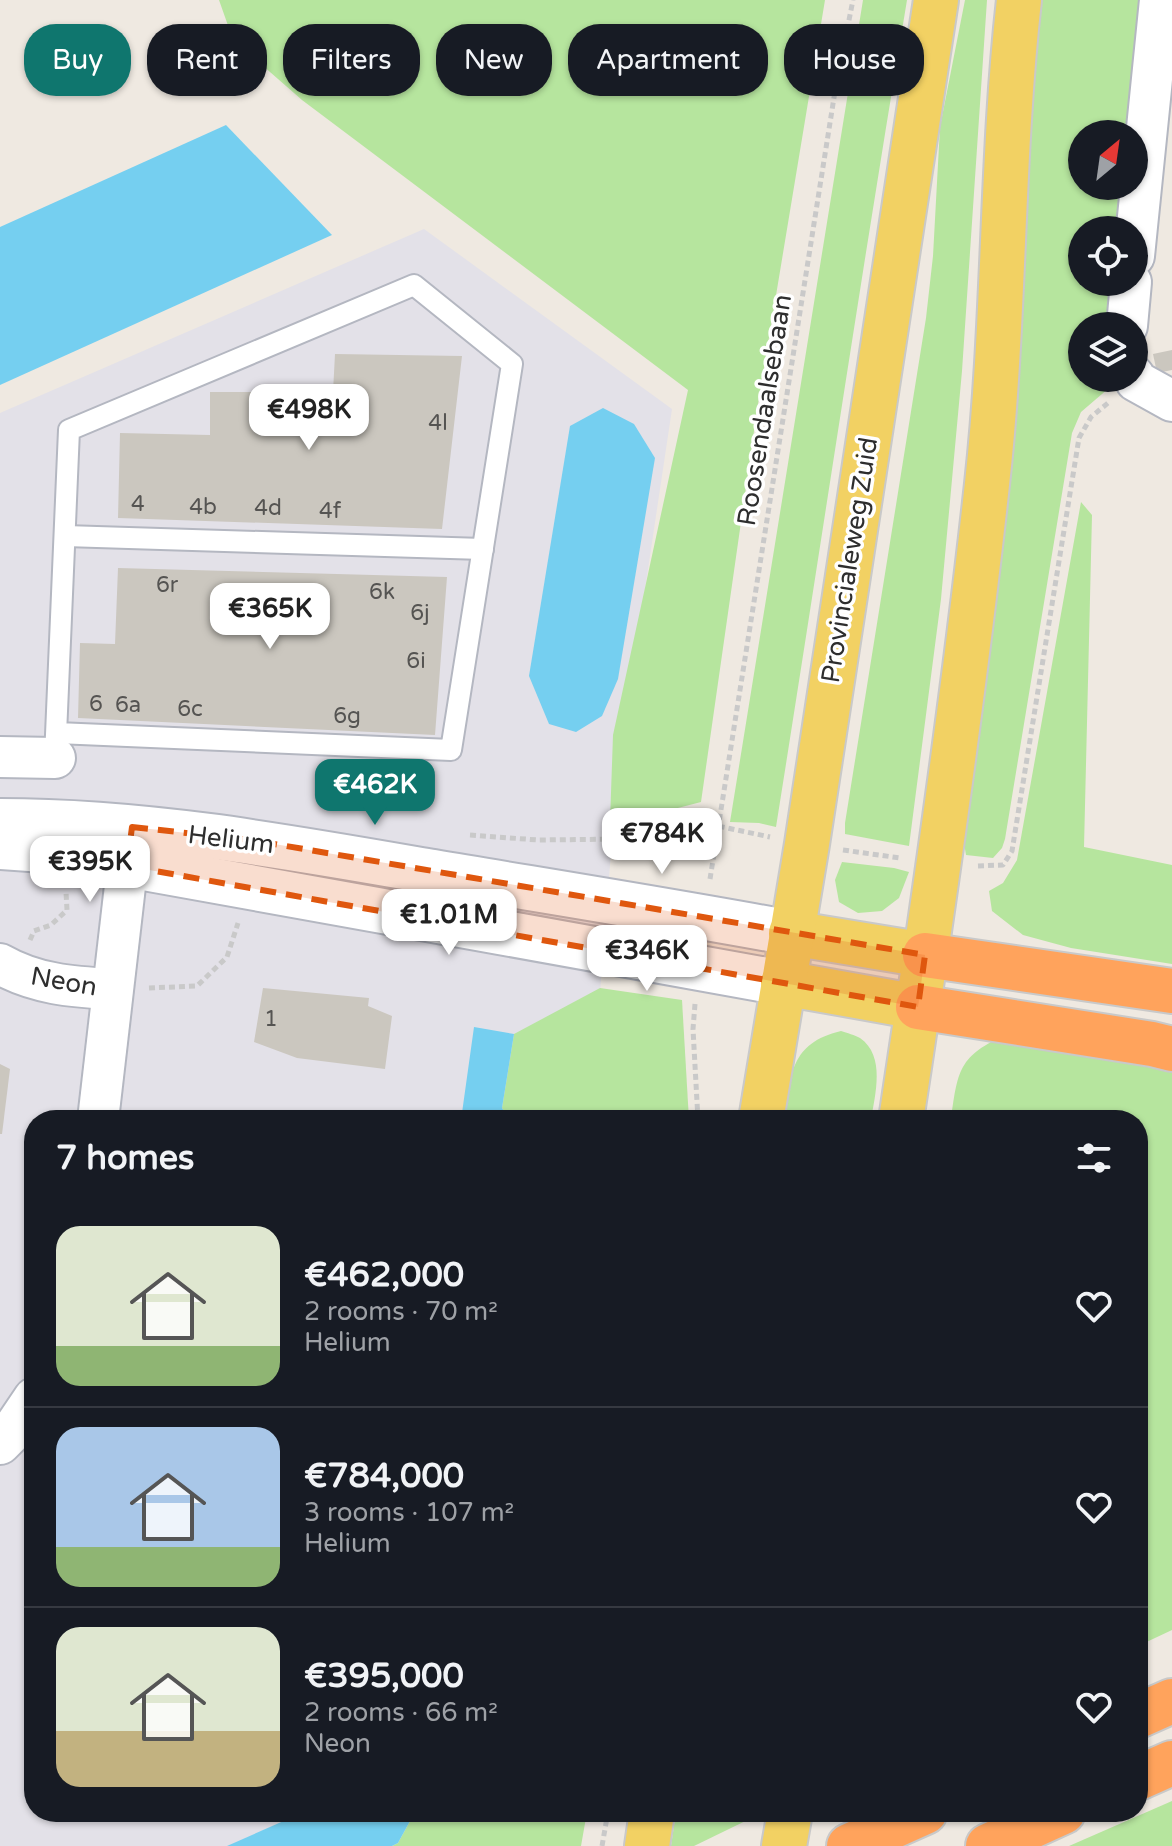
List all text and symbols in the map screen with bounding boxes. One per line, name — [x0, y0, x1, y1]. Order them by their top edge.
chip: Buy — [24, 24, 131, 96]
chip: Rent — [147, 24, 267, 96]
chip: Filters — [283, 24, 420, 96]
chip: New — [436, 24, 552, 96]
chip: Apartment — [568, 24, 768, 96]
chip: House — [784, 24, 924, 96]
north arrow — [1068, 120, 1148, 200]
map controls — [1068, 120, 1148, 392]
button: locate — [1068, 216, 1148, 296]
street label: Roosendaalsebaan — [731, 292, 798, 528]
button: layers — [1068, 312, 1148, 392]
pin: €498K — [253, 384, 365, 452]
text: €498K — [267, 394, 351, 425]
house number: 4l — [428, 410, 448, 436]
street label: Provincialeweg Zuid — [815, 435, 884, 685]
house number: 4 — [131, 491, 145, 517]
house number: 4b — [189, 494, 217, 520]
house number: 4d — [254, 495, 282, 521]
house number: 4f — [319, 498, 342, 524]
house number: 6r — [156, 572, 179, 598]
house number: 6k — [369, 579, 395, 605]
pin: €365K — [214, 583, 326, 651]
text: €365K — [228, 593, 312, 624]
house number: 6j — [410, 600, 430, 626]
house number: 6i — [406, 648, 426, 674]
house number: 6 — [89, 691, 103, 717]
house number: 6a — [115, 692, 141, 718]
house number: 6c — [177, 696, 203, 722]
house number: 6g — [333, 703, 361, 729]
pin: €462K — [319, 759, 431, 827]
text: €462K — [333, 769, 417, 800]
pin: €784K — [606, 808, 718, 876]
text: €784K — [620, 818, 704, 849]
street label: Helium — [186, 819, 276, 860]
pin: €395K — [34, 836, 146, 904]
text: €395K — [48, 846, 132, 877]
pin: €1.01M — [384, 889, 514, 957]
text: €1.01M — [400, 899, 498, 930]
pin: €346K — [591, 925, 703, 993]
text: €346K — [605, 935, 689, 966]
street label: Neon — [28, 960, 100, 1003]
house number: 1 — [264, 1006, 278, 1032]
icon: filters — [1072, 1136, 1116, 1180]
text: 7 homes — [56, 1138, 194, 1179]
text: €462,000 — [304, 1255, 464, 1296]
icon: home — [120, 1258, 216, 1354]
icon: heart — [1072, 1284, 1116, 1328]
text: 2 rooms · 70 m² — [304, 1296, 498, 1327]
text: Helium — [304, 1327, 391, 1358]
text: €784,000 — [304, 1456, 464, 1497]
icon: home — [120, 1459, 216, 1555]
icon: heart — [1072, 1485, 1116, 1529]
text: 3 rooms · 107 m² — [304, 1497, 514, 1528]
text: Helium — [304, 1528, 391, 1559]
text: €395,000 — [304, 1656, 464, 1697]
icon: home — [120, 1659, 216, 1755]
icon: heart — [1072, 1685, 1116, 1729]
text: 2 rooms · 66 m² — [304, 1697, 498, 1728]
text: Neon — [304, 1728, 371, 1759]

